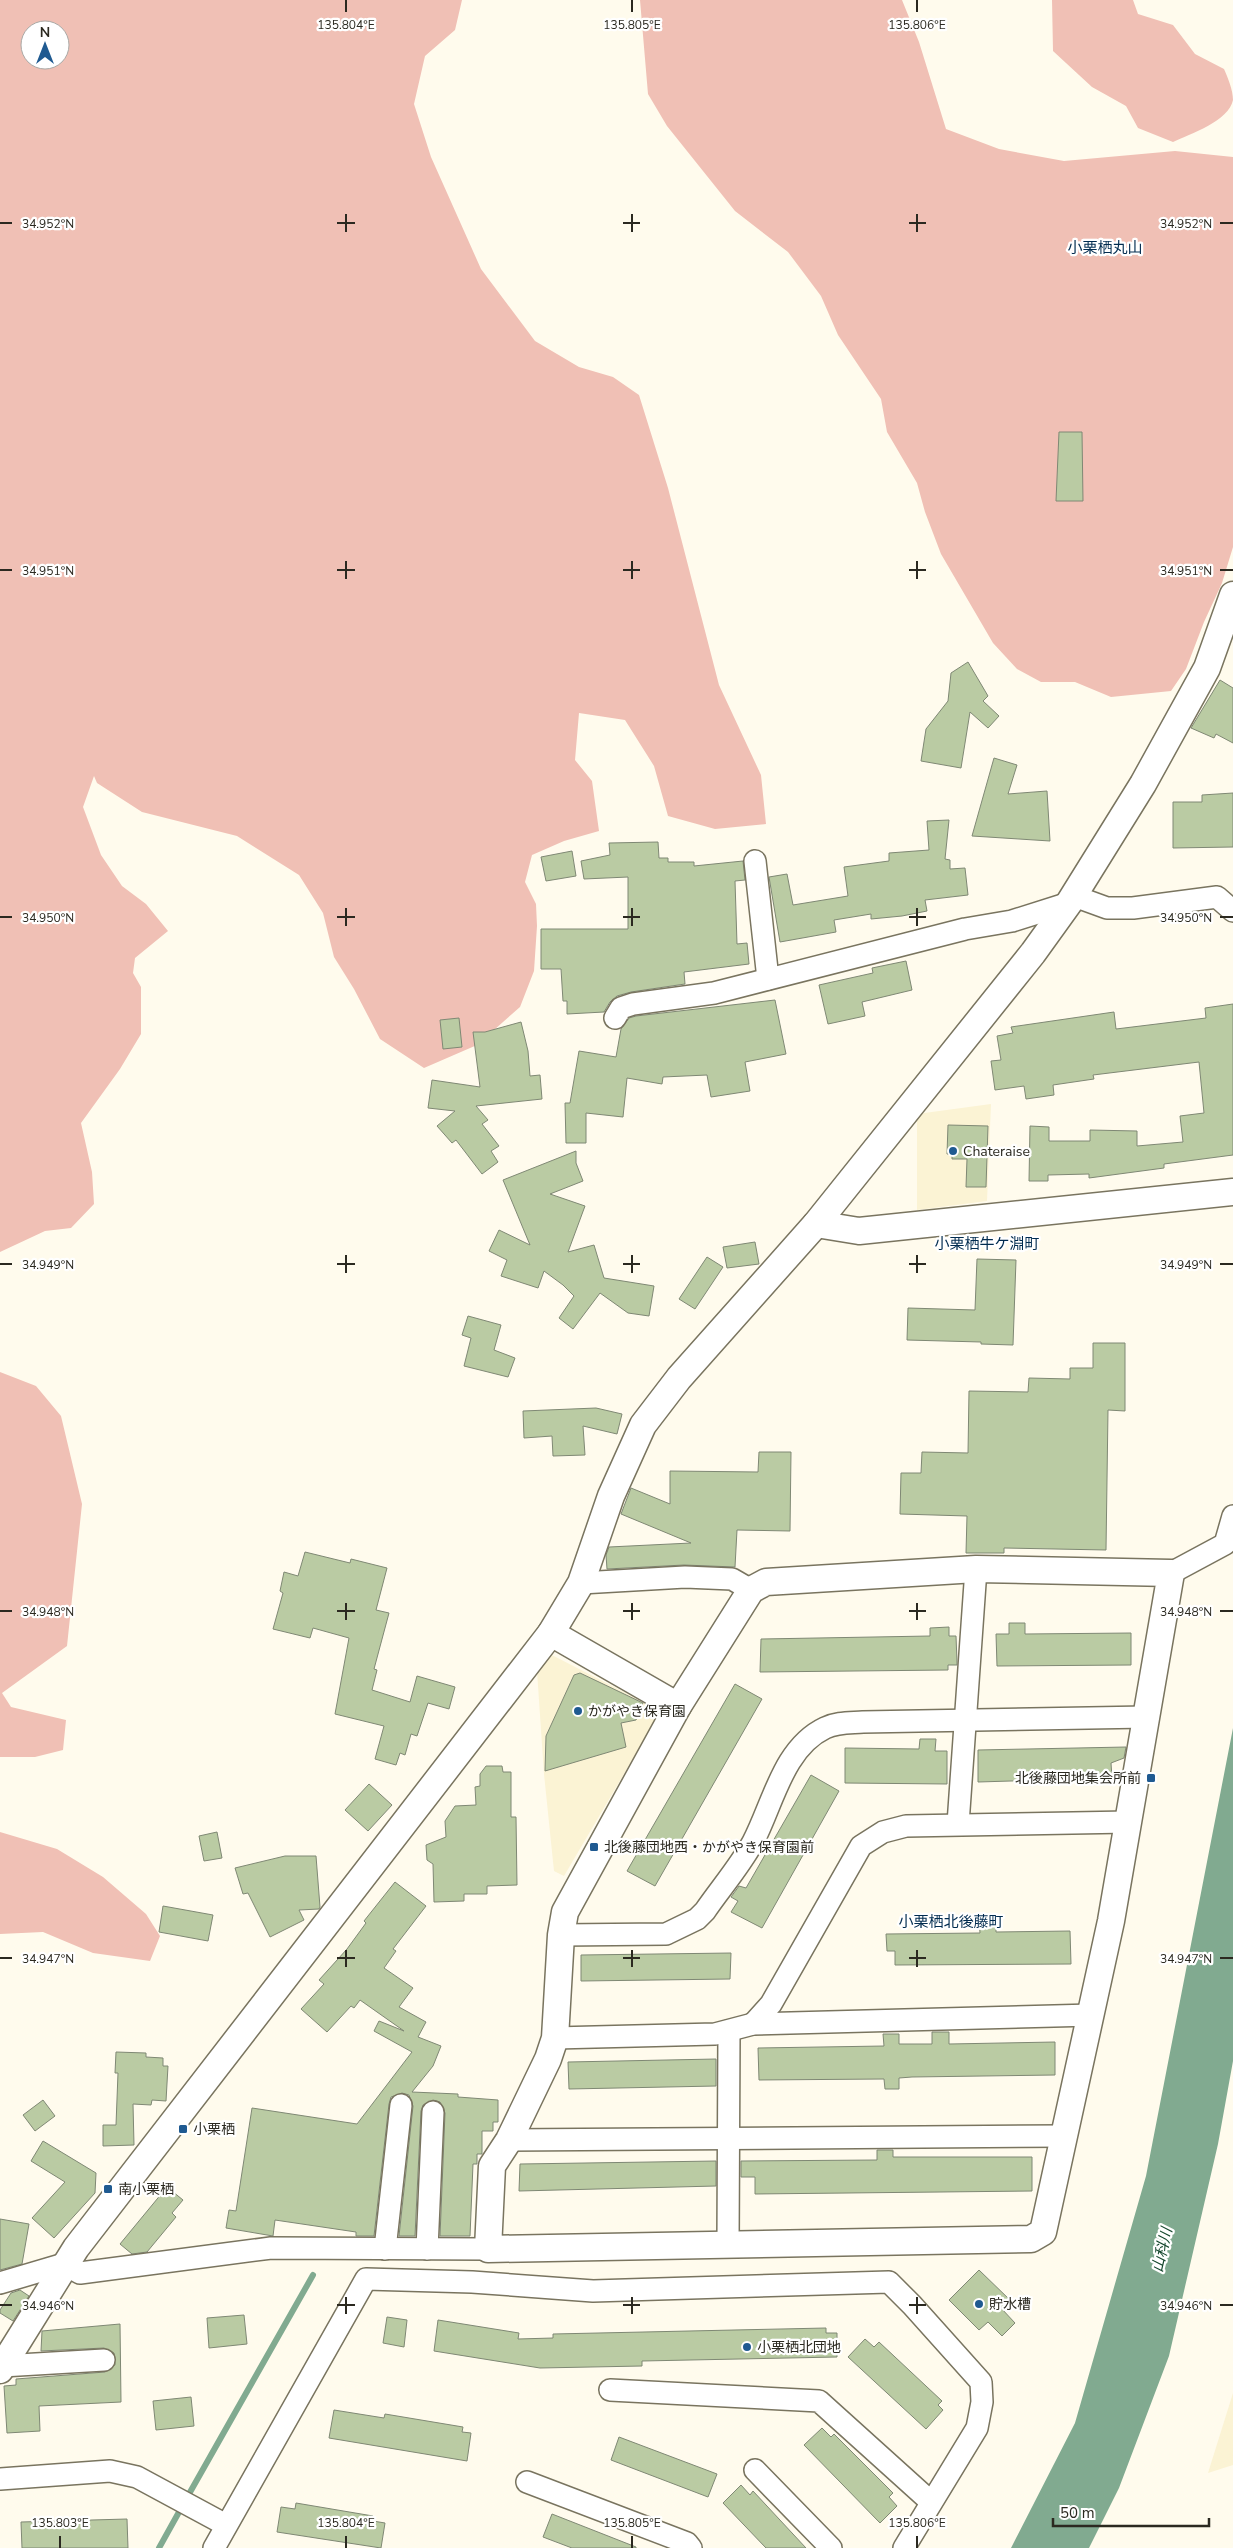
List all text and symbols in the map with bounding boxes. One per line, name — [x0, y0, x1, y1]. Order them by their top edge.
text: 135.804°E — [317, 17, 375, 33]
text: 135.805°E — [603, 17, 661, 33]
text: 135.806°E — [888, 17, 946, 33]
north arrow — [20, 20, 70, 70]
text: N — [40, 23, 50, 42]
text: 34.952°N — [22, 216, 74, 232]
text: 34.952°N — [1160, 216, 1212, 232]
district label: 小栗栖丸山 — [1067, 238, 1143, 258]
text: 34.951°N — [22, 563, 74, 579]
text: 34.951°N — [1160, 563, 1212, 579]
text: 34.950°N — [22, 910, 74, 926]
text: 34.950°N — [1160, 910, 1212, 926]
place label: Chateraise — [963, 1142, 1030, 1161]
marker: Chateraise — [947, 1145, 959, 1157]
district label: 小栗栖牛ケ淵町 — [934, 1234, 1040, 1254]
text: 34.949°N — [22, 1257, 74, 1273]
text: 34.949°N — [1160, 1257, 1212, 1273]
text: 34.948°N — [22, 1604, 74, 1620]
text: 34.948°N — [1160, 1604, 1212, 1620]
place label: かがやき保育園 — [588, 1702, 686, 1721]
marker: かがやき保育園 — [572, 1705, 584, 1717]
place label: 北後藤団地集会所前 — [1015, 1769, 1141, 1788]
marker: 北後藤団地集会所前 — [1145, 1772, 1157, 1784]
place label: 北後藤団地西・かがやき保育園前 — [604, 1838, 814, 1857]
marker: 北後藤団地西・かがやき保育園前 — [588, 1841, 600, 1853]
district label: 小栗栖北後藤町 — [898, 1912, 1004, 1932]
text: 34.947°N — [22, 1951, 74, 1967]
text: 34.947°N — [1160, 1951, 1212, 1967]
place label: 小栗栖 — [193, 2120, 235, 2139]
marker: 小栗栖 — [177, 2123, 189, 2135]
place label: 南小栗栖 — [118, 2180, 174, 2199]
marker: 南小栗栖 — [102, 2183, 114, 2195]
water label: 山科川 — [1147, 2224, 1177, 2274]
place label: 貯水槽 — [989, 2295, 1031, 2314]
text: 34.946°N — [22, 2298, 74, 2314]
marker: 貯水槽 — [973, 2298, 985, 2310]
text: 34.946°N — [1160, 2298, 1212, 2314]
place label: 小栗栖北団地 — [757, 2338, 841, 2357]
marker: 小栗栖北団地 — [741, 2341, 753, 2353]
scale bar — [1053, 2496, 1209, 2528]
text: 50 m — [1060, 2503, 1095, 2523]
text: 135.803°E — [31, 2515, 89, 2531]
text: 135.804°E — [317, 2515, 375, 2531]
text: 135.805°E — [603, 2515, 661, 2531]
text: 135.806°E — [888, 2515, 946, 2531]

